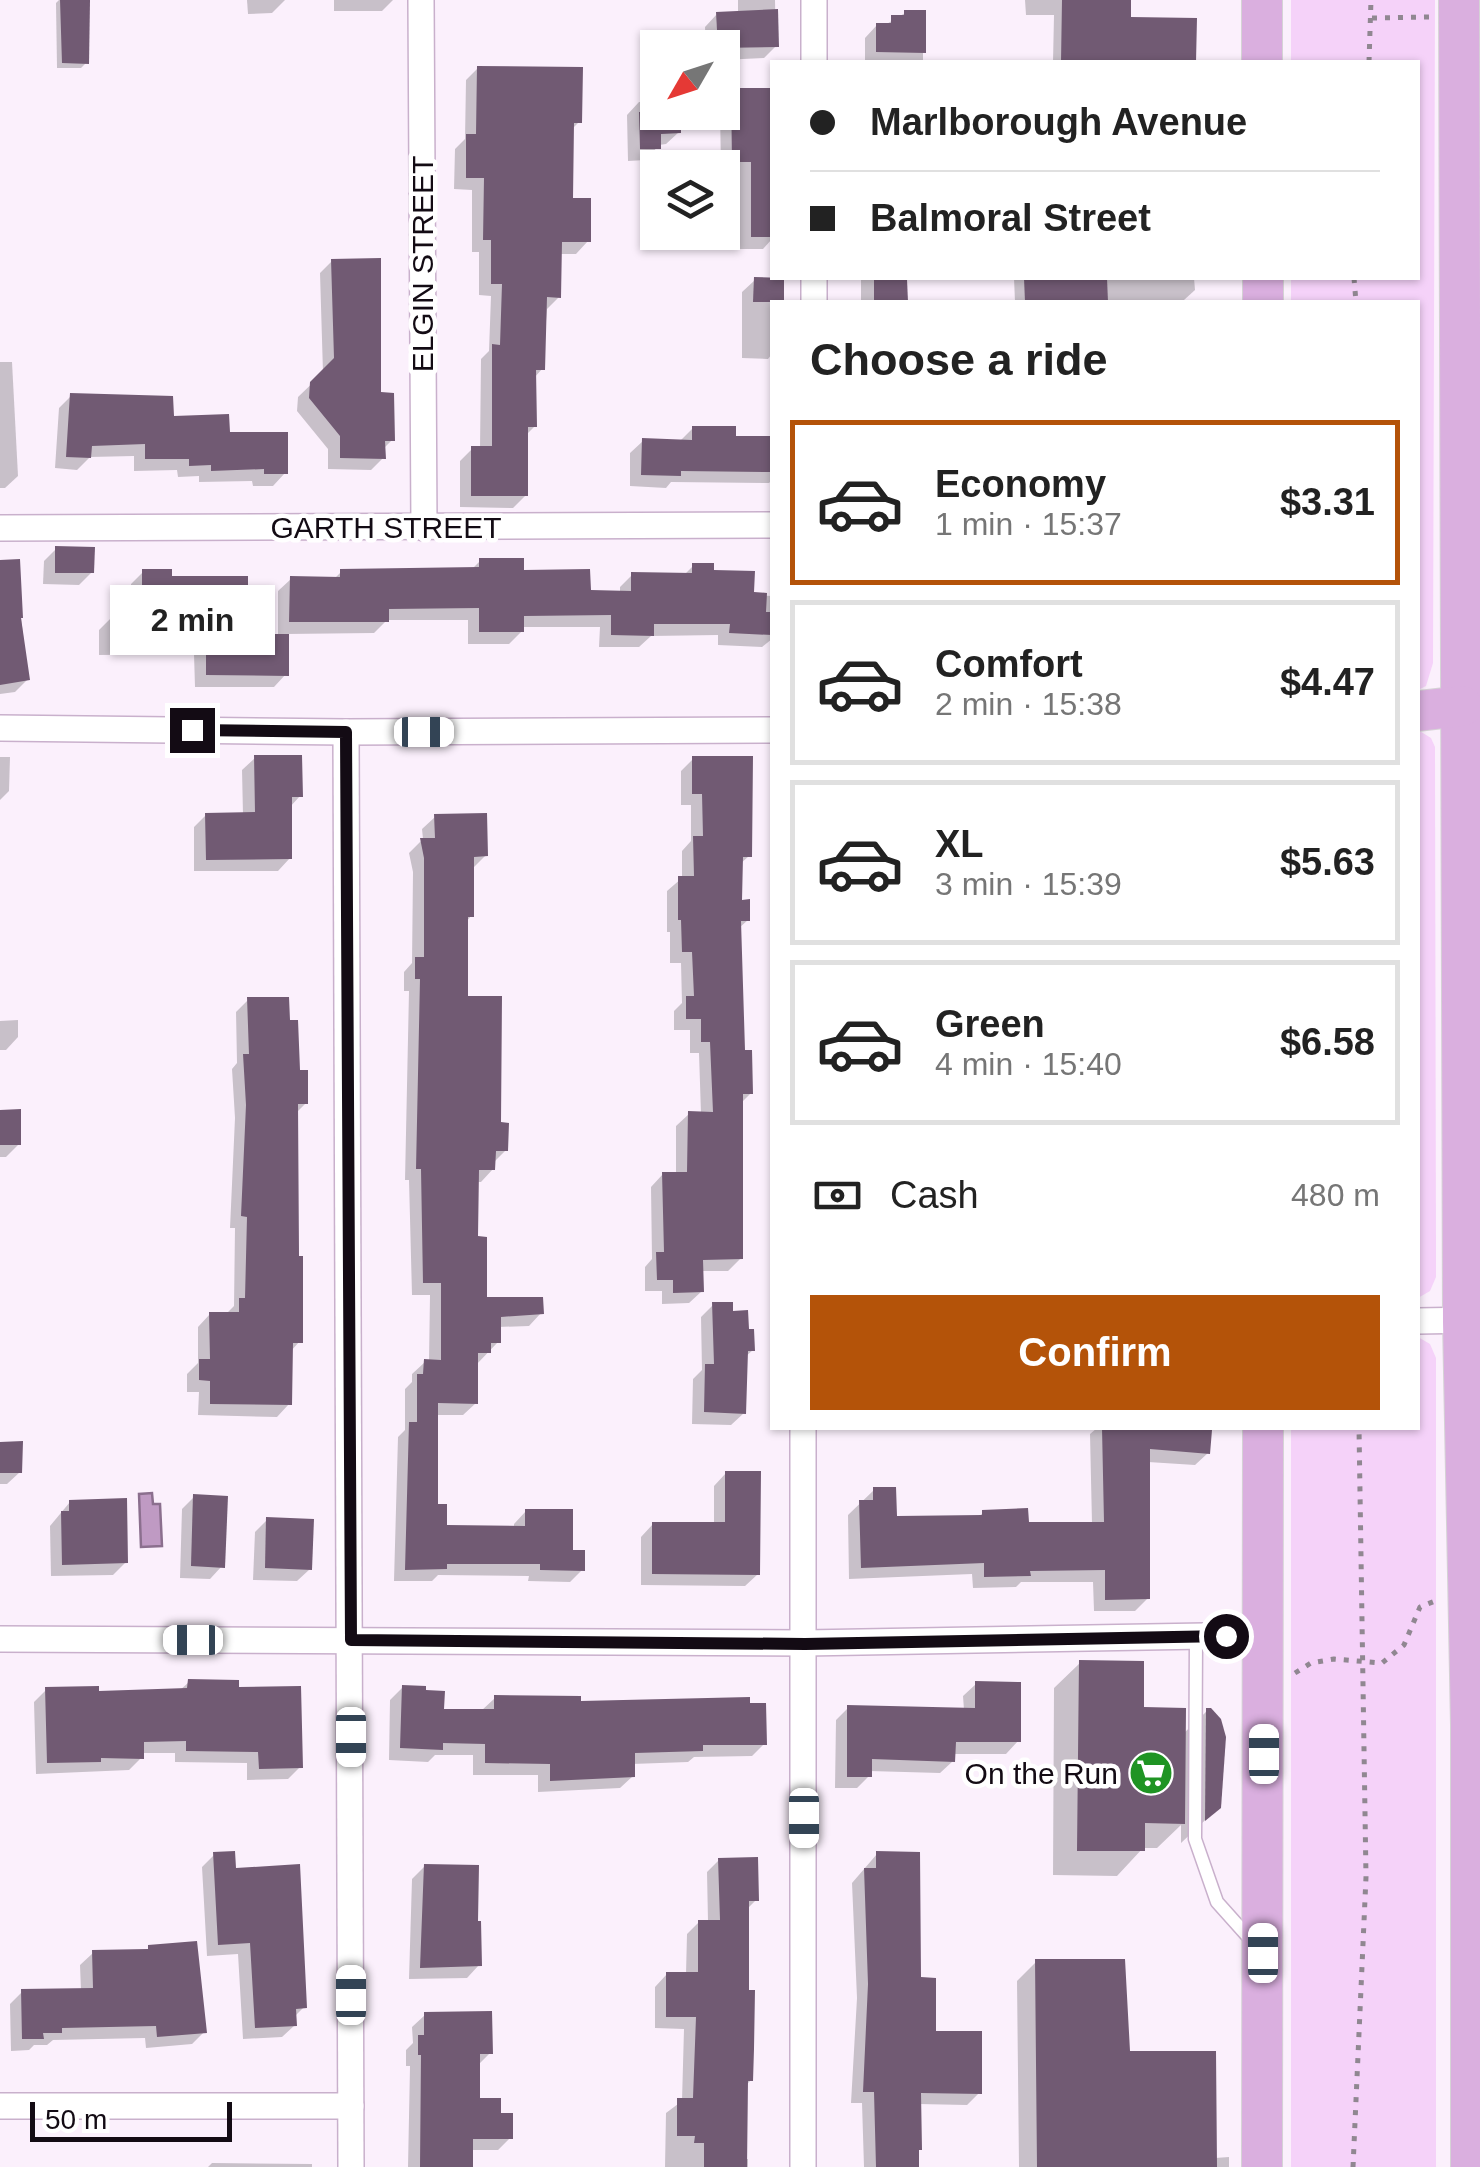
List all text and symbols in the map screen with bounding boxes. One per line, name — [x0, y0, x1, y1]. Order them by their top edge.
north arrow — [640, 30, 740, 130]
map controls — [640, 30, 740, 250]
text: Marlborough Avenue — [870, 101, 1247, 143]
button: layers — [640, 150, 740, 250]
street label: ELGIN STREET — [406, 156, 439, 372]
text: Balmoral Street — [870, 197, 1151, 239]
text: Choose a ride — [810, 334, 1108, 385]
icon: car — [815, 458, 905, 548]
text: Economy — [935, 463, 1106, 505]
text: $3.31 — [1280, 481, 1375, 523]
text: 1 min · 15:37 — [935, 506, 1122, 542]
street label: GARTH STREET — [270, 511, 502, 544]
callout: 2 min — [110, 585, 274, 655]
text: 2 min — [151, 602, 234, 638]
icon: car — [815, 638, 905, 728]
text: Comfort — [935, 643, 1083, 685]
text: $4.47 — [1280, 661, 1375, 703]
text: 2 min · 15:38 — [935, 686, 1122, 722]
route end — [170, 708, 215, 753]
car — [394, 717, 454, 747]
icon: car — [815, 818, 905, 908]
text: XL — [935, 823, 984, 865]
text: $5.63 — [1280, 841, 1375, 883]
text: 3 min · 15:39 — [935, 866, 1122, 902]
icon: car — [815, 998, 905, 1088]
text: Green — [935, 1003, 1045, 1045]
text: $6.58 — [1280, 1021, 1375, 1063]
text: 4 min · 15:40 — [935, 1046, 1122, 1082]
icon: cash — [810, 1168, 865, 1223]
text: Cash — [890, 1174, 979, 1216]
text: 480 m — [1291, 1177, 1380, 1213]
button: Confirm — [810, 1295, 1380, 1410]
route start — [1204, 1614, 1249, 1659]
car — [163, 1625, 223, 1655]
car — [336, 1707, 366, 1767]
car — [1249, 1724, 1279, 1784]
supermarket icon: On the Run — [1128, 1750, 1174, 1796]
place label: On the Run — [965, 1757, 1118, 1790]
car — [789, 1788, 819, 1848]
car — [1248, 1923, 1278, 1983]
car — [336, 1965, 366, 2025]
scale bar — [30, 2097, 232, 2142]
text: 50 m — [45, 2104, 107, 2135]

